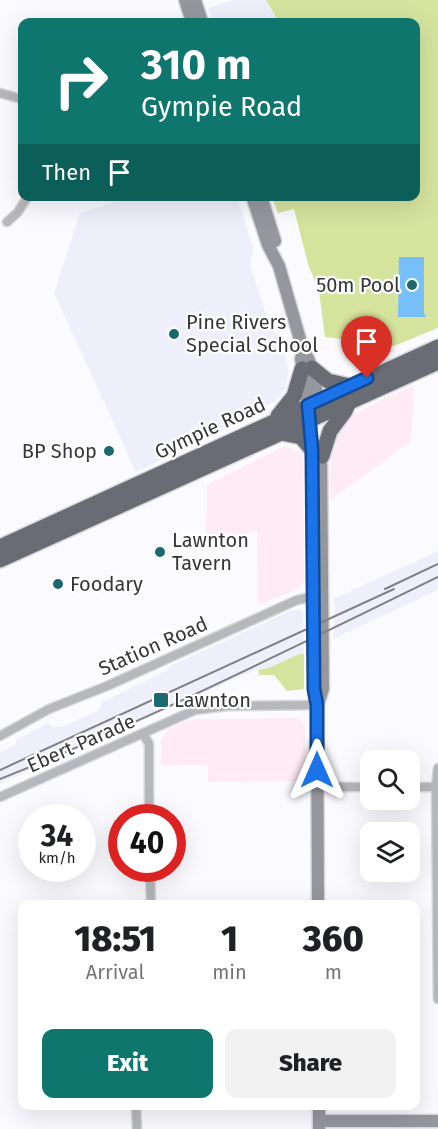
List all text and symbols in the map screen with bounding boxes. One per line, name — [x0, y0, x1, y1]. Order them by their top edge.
text: 310 m — [141, 40, 251, 90]
icon: right — [42, 42, 120, 120]
text: Gympie Road — [141, 91, 302, 123]
icon: arrive — [103, 156, 136, 189]
text: Then — [42, 159, 91, 186]
place label: 50m Pool — [316, 273, 400, 297]
marker: 50m Pool — [405, 278, 419, 292]
place label: Pine Rivers Special School — [186, 310, 318, 357]
pin — [341, 316, 392, 378]
icon: arrive — [350, 325, 383, 358]
marker: Pine Rivers Special School — [167, 327, 181, 341]
street label: Gympie Road — [151, 392, 269, 464]
place label: BP Shop — [22, 439, 97, 463]
marker: BP Shop — [102, 444, 116, 458]
place label: Lawnton Tavern — [172, 528, 249, 575]
marker: Lawnton Tavern — [153, 545, 167, 559]
place label: Foodary — [70, 572, 143, 596]
marker: Foodary — [51, 577, 65, 591]
street label: Station Road — [95, 611, 211, 681]
place label: Lawnton — [174, 688, 251, 712]
marker: Lawnton — [152, 691, 170, 709]
street label: Ebert Parade — [23, 708, 139, 778]
position arrow — [285, 738, 349, 802]
map controls — [360, 750, 420, 882]
button: search — [360, 750, 420, 810]
speed limit sign: 40 — [108, 804, 186, 882]
text: 34 — [41, 818, 73, 854]
button: layers — [360, 822, 420, 882]
text: km/h — [38, 849, 76, 867]
text: 18:51 — [74, 917, 156, 961]
text: 1 — [221, 917, 238, 961]
text: 360 — [303, 917, 364, 961]
text: Arrival — [86, 960, 144, 984]
text: min — [212, 960, 247, 984]
text: m — [325, 960, 342, 984]
button: Exit — [42, 1029, 213, 1098]
button: Share — [225, 1029, 396, 1098]

